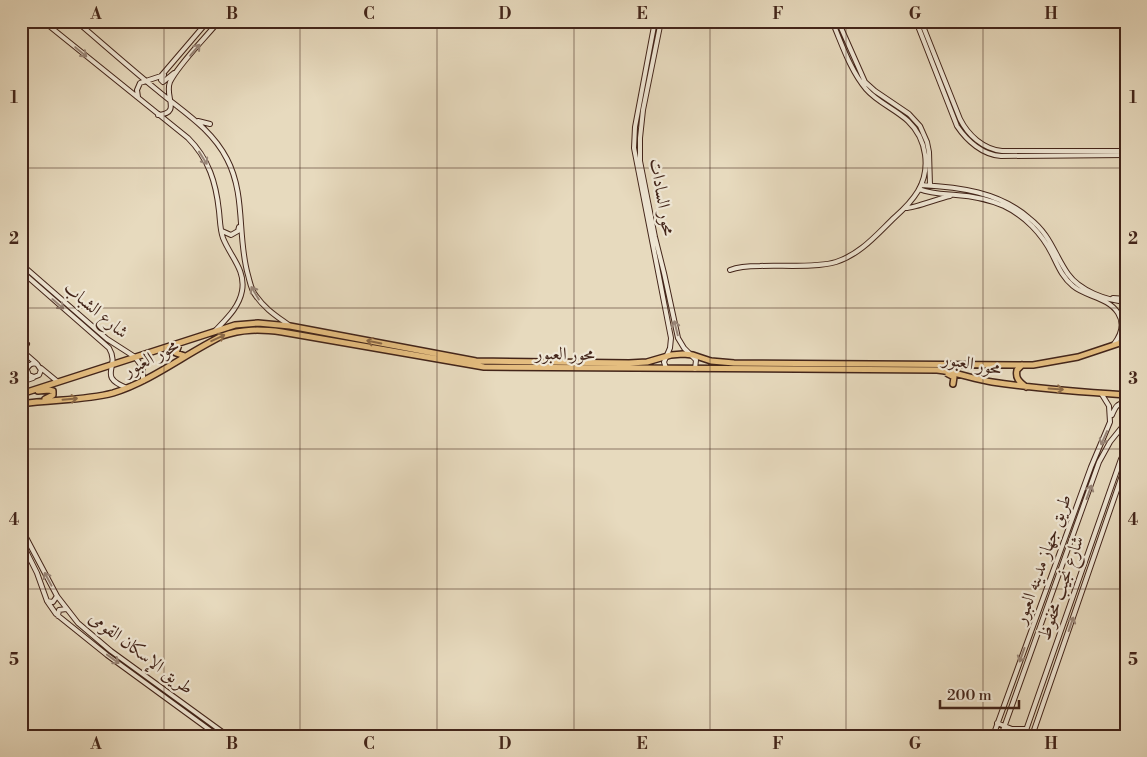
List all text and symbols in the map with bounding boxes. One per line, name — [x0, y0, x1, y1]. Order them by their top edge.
text: A — [89, 4, 102, 24]
text: B — [226, 4, 238, 24]
text: C — [363, 4, 375, 24]
text: D — [499, 4, 512, 24]
text: E — [636, 4, 648, 24]
text: F — [772, 4, 784, 24]
text: G — [909, 4, 922, 24]
text: H — [1044, 4, 1058, 24]
one-way arrow — [189, 43, 201, 56]
one-way arrow — [74, 47, 87, 58]
text: 1 — [10, 88, 18, 108]
text: 1 — [1129, 88, 1137, 108]
one-way arrow — [199, 150, 209, 164]
street label: محور السادات — [644, 157, 680, 238]
text: 2 — [9, 229, 19, 249]
text: 2 — [1128, 229, 1138, 249]
street label: شارع الشباب — [57, 276, 133, 346]
one-way arrow — [250, 286, 261, 300]
one-way arrow — [51, 298, 64, 309]
one-way arrow — [671, 320, 680, 336]
one-way arrow — [210, 333, 225, 343]
street label: محور العبور — [118, 334, 183, 383]
one-way arrow — [366, 337, 382, 346]
street label: محور العبور — [533, 342, 595, 366]
street label: محور العبور — [939, 347, 1003, 381]
text: 3 — [9, 369, 19, 389]
text: 3 — [1128, 369, 1138, 389]
one-way arrow — [1048, 385, 1064, 394]
one-way arrow — [61, 395, 77, 404]
one-way arrow — [1098, 430, 1108, 445]
one-way arrow — [1085, 485, 1094, 501]
street label: طريق جهاز مدينه العبور — [1008, 491, 1077, 629]
text: 4 — [9, 510, 20, 530]
text: 4 — [1128, 510, 1139, 530]
street label: شارع نجيب محفوظ — [1032, 533, 1092, 644]
one-way arrow — [43, 572, 52, 587]
street label: طريق الإسكان القومى — [84, 606, 198, 701]
one-way arrow — [1067, 616, 1076, 632]
one-way arrow — [1017, 647, 1026, 663]
text: 5 — [9, 650, 19, 670]
text: 5 — [1128, 650, 1138, 670]
one-way arrow — [106, 654, 120, 664]
scale bar — [940, 677, 1018, 709]
text: 200 m — [947, 686, 992, 705]
text: A — [89, 734, 102, 754]
text: B — [226, 734, 238, 754]
text: C — [363, 734, 375, 754]
text: D — [499, 734, 512, 754]
text: E — [636, 734, 648, 754]
text: F — [772, 734, 784, 754]
text: G — [909, 734, 922, 754]
text: H — [1044, 734, 1058, 754]

